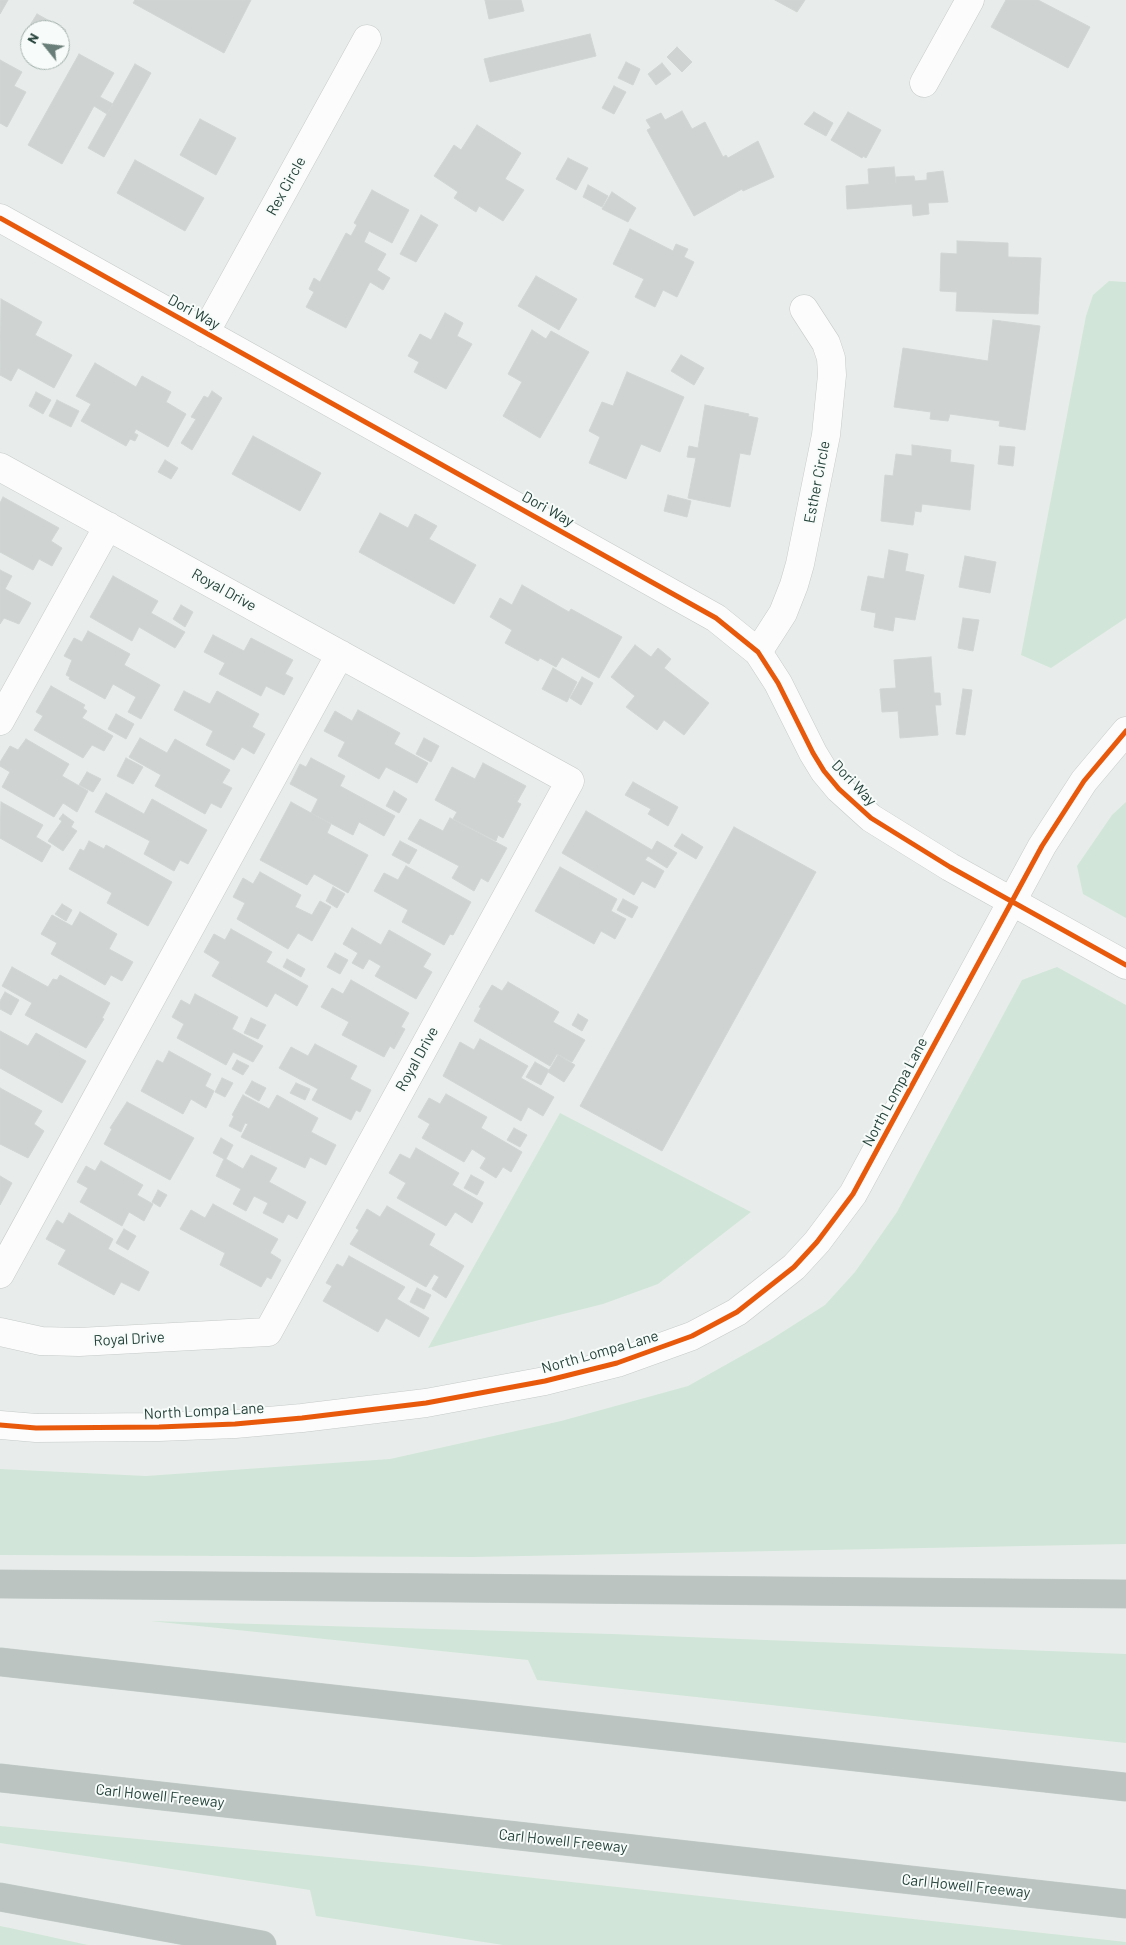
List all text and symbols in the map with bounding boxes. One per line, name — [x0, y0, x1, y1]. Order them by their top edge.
north arrow — [20, 20, 70, 70]
text: N — [23, 30, 42, 46]
street label: Rex Circle — [262, 153, 310, 219]
street label: Dori Way — [165, 290, 223, 334]
street label: Esther Circle — [800, 439, 834, 525]
street label: Dori Way — [519, 487, 577, 531]
street label: Royal Drive — [188, 565, 260, 615]
street label: Dori Way — [828, 756, 880, 810]
street label: Royal Drive — [392, 1023, 442, 1095]
street label: North Lompa Lane — [859, 1034, 931, 1150]
street label: North Lompa Lane — [539, 1327, 661, 1377]
street label: Royal Drive — [93, 1328, 165, 1350]
street label: North Lompa Lane — [143, 1399, 265, 1423]
street label: Carl Howell Freeway — [95, 1780, 225, 1812]
street label: Carl Howell Freeway — [498, 1825, 628, 1857]
street label: Carl Howell Freeway — [901, 1870, 1031, 1902]

